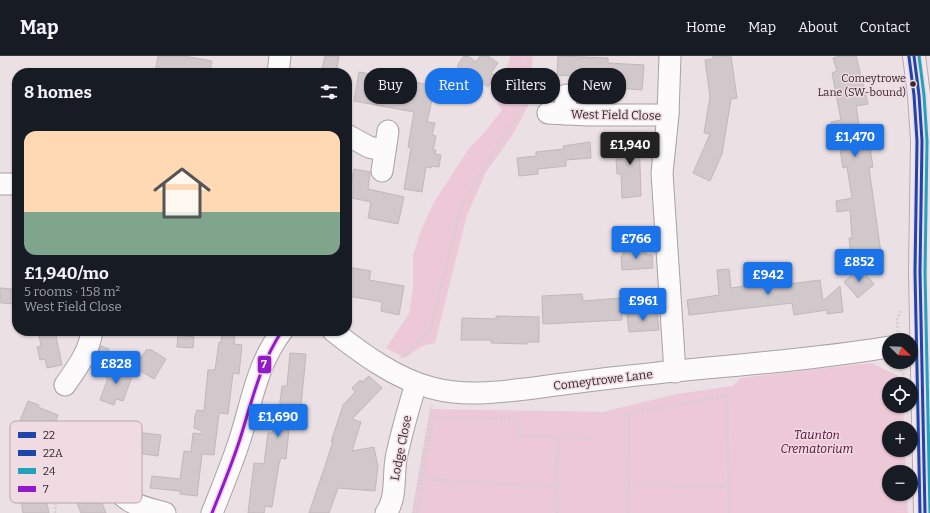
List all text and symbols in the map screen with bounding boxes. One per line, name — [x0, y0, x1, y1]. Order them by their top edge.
text: Map — [20, 16, 59, 39]
text: Home — [686, 19, 726, 36]
text: Map — [748, 19, 776, 36]
text: About — [798, 19, 838, 36]
text: Contact — [860, 19, 910, 36]
chip: Buy — [364, 68, 417, 104]
chip: Rent — [425, 68, 483, 104]
chip: Filters — [491, 68, 560, 104]
chip: New — [568, 68, 626, 104]
place label: Comeytrowe Lane (SW-bound) — [817, 72, 906, 99]
marker: Comeytrowe Lane (SW-bound) — [908, 79, 918, 89]
icon: filters — [318, 81, 340, 103]
text: 8 homes — [24, 82, 92, 103]
street label: West Field Close — [571, 107, 661, 123]
pin: £1,470 — [822, 124, 888, 158]
text: £1,470 — [835, 129, 875, 144]
pin: £1,940 — [597, 132, 663, 166]
text: £1,940 — [610, 137, 650, 152]
icon: home — [146, 157, 218, 229]
pin: £766 — [612, 226, 660, 260]
text: £766 — [621, 231, 651, 246]
pin: £852 — [835, 249, 883, 283]
text: £852 — [844, 254, 874, 269]
pin: £942 — [744, 262, 792, 296]
text: £1,940/mo — [24, 263, 109, 284]
text: £942 — [752, 267, 784, 282]
text: 5 rooms · 158 m² — [24, 284, 120, 299]
pin: £961 — [619, 288, 667, 322]
text: £961 — [628, 293, 658, 308]
text: West Field Close — [24, 299, 122, 314]
north arrow — [882, 333, 918, 369]
map controls — [882, 333, 918, 501]
pin: £828 — [92, 351, 140, 385]
line badge: 7 — [257, 355, 272, 374]
text: £828 — [100, 356, 132, 371]
text: 7 — [261, 358, 267, 371]
street label: Comeytrowe Lane — [552, 367, 654, 393]
button: locate — [882, 377, 918, 413]
pin: £1,690 — [245, 404, 311, 438]
text: £1,690 — [258, 409, 298, 424]
street label: Lodge Close — [388, 414, 414, 482]
legend — [10, 421, 142, 503]
button: + — [882, 421, 918, 457]
park label: Taunton Crematorium — [781, 428, 854, 456]
text: 22 — [43, 429, 55, 442]
text: 22A — [43, 447, 63, 460]
text: 24 — [43, 465, 56, 478]
button: − — [882, 465, 918, 501]
text: 7 — [43, 483, 49, 496]

